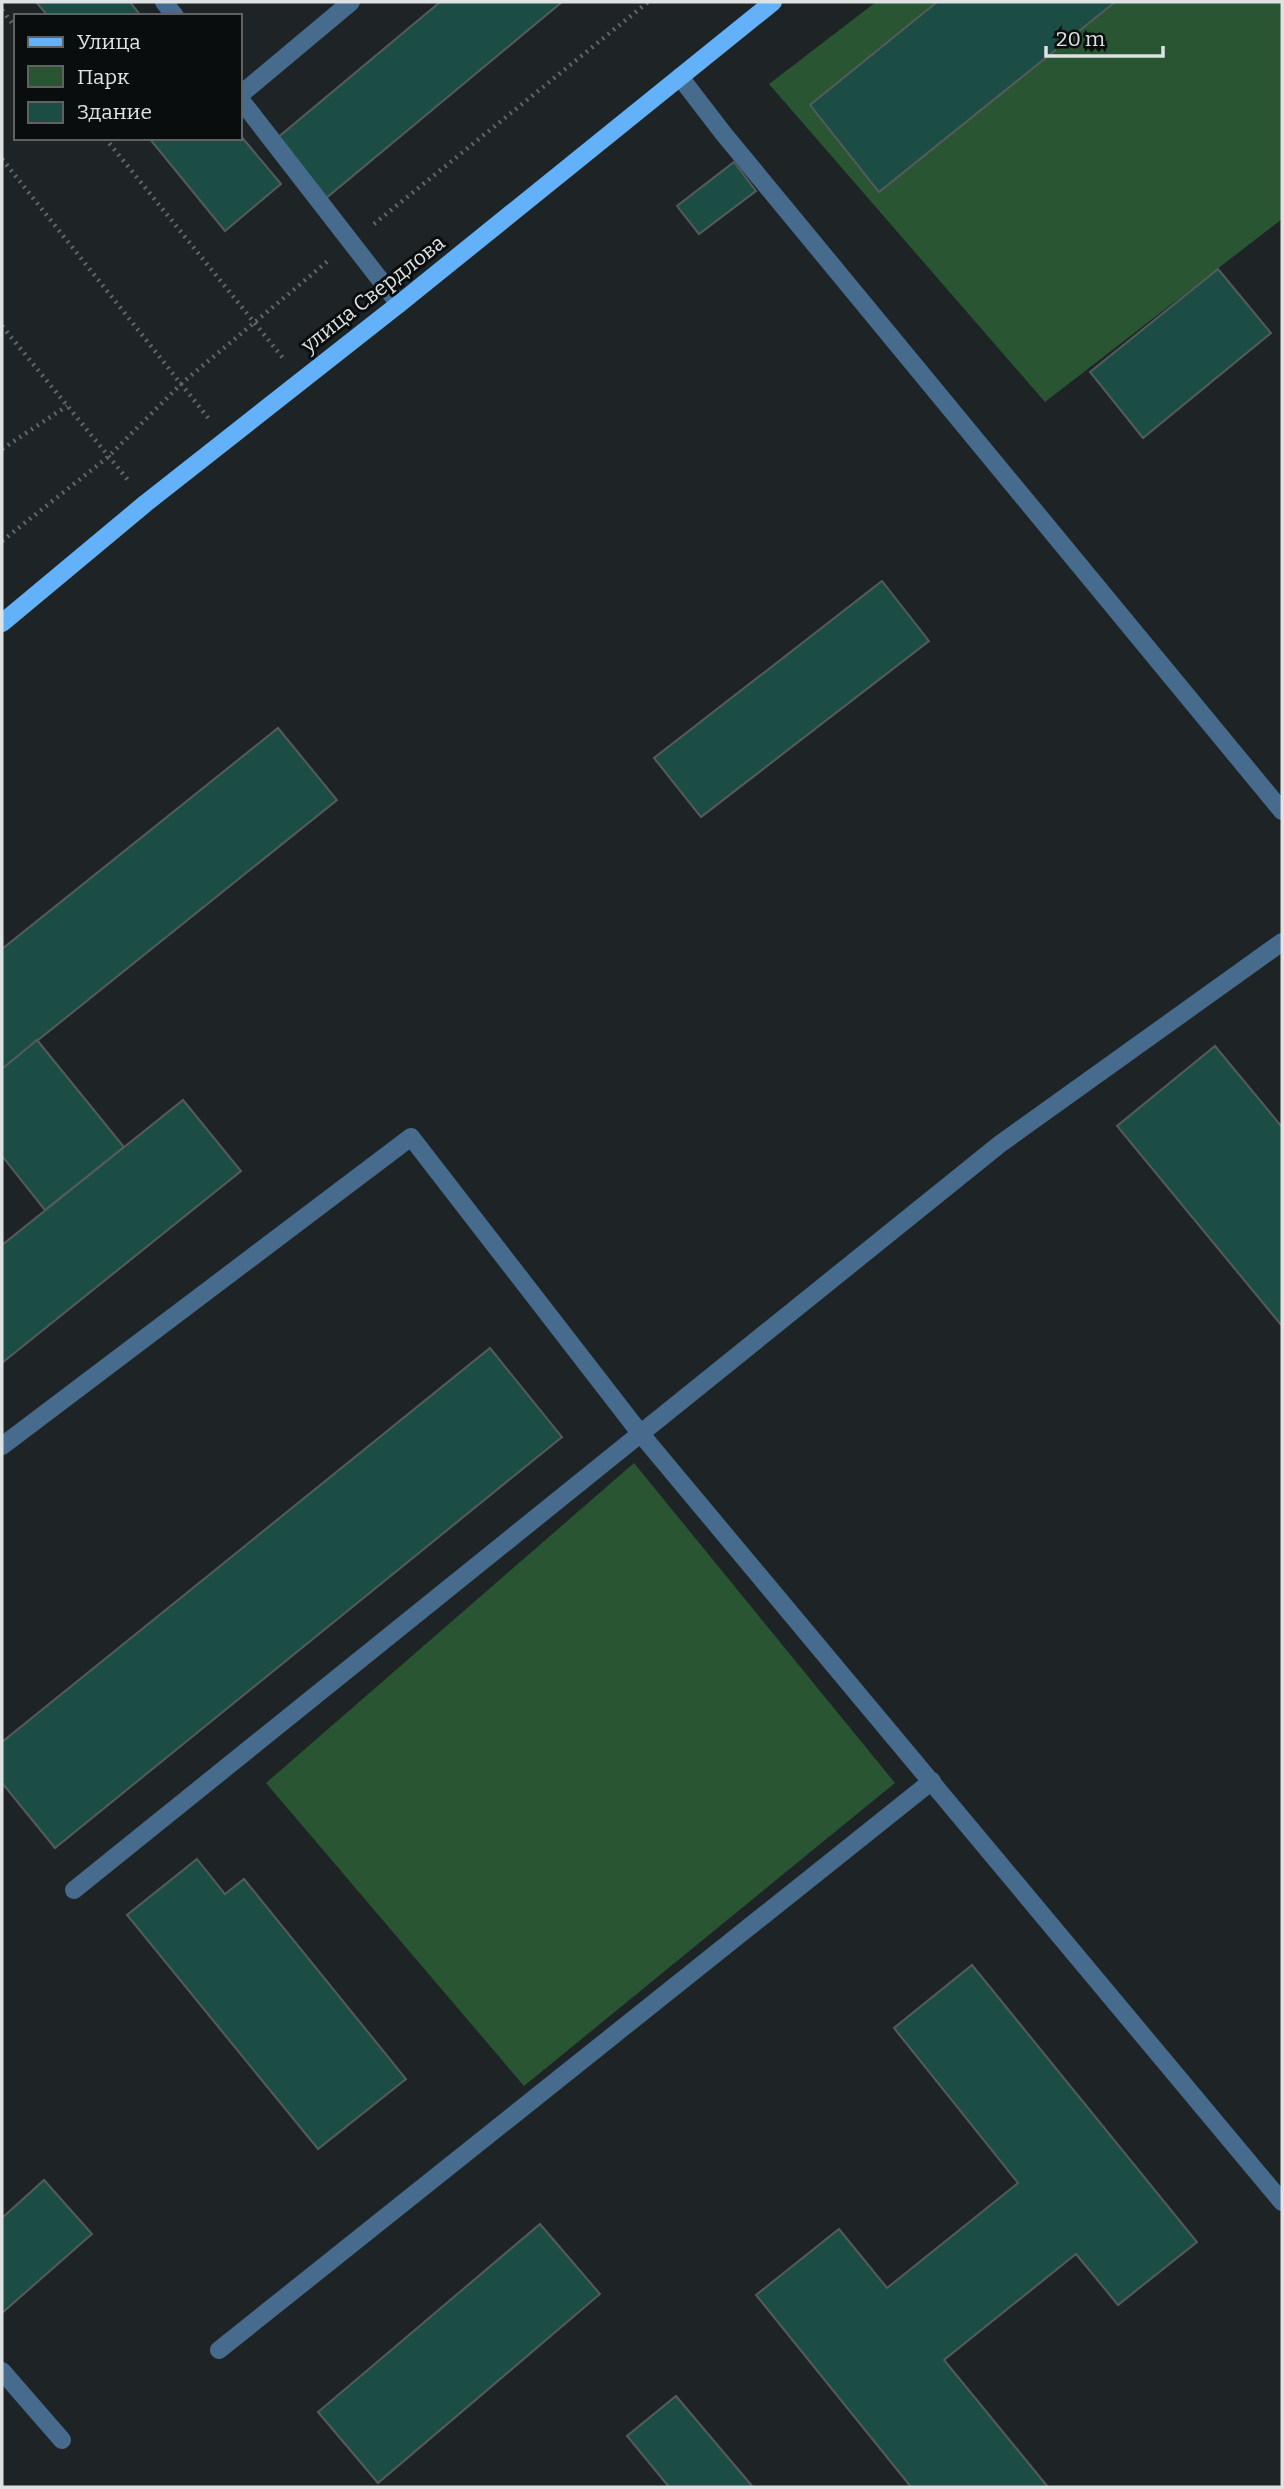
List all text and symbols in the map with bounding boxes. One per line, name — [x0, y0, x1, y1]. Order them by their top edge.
legend — [14, 14, 242, 140]
scale bar — [1046, 14, 1163, 58]
text: 20 m — [1056, 26, 1105, 52]
text: Улица — [77, 29, 141, 55]
text: Парк — [77, 64, 130, 90]
text: Здание — [77, 99, 152, 125]
street label: улица Свердлова — [295, 229, 450, 359]

